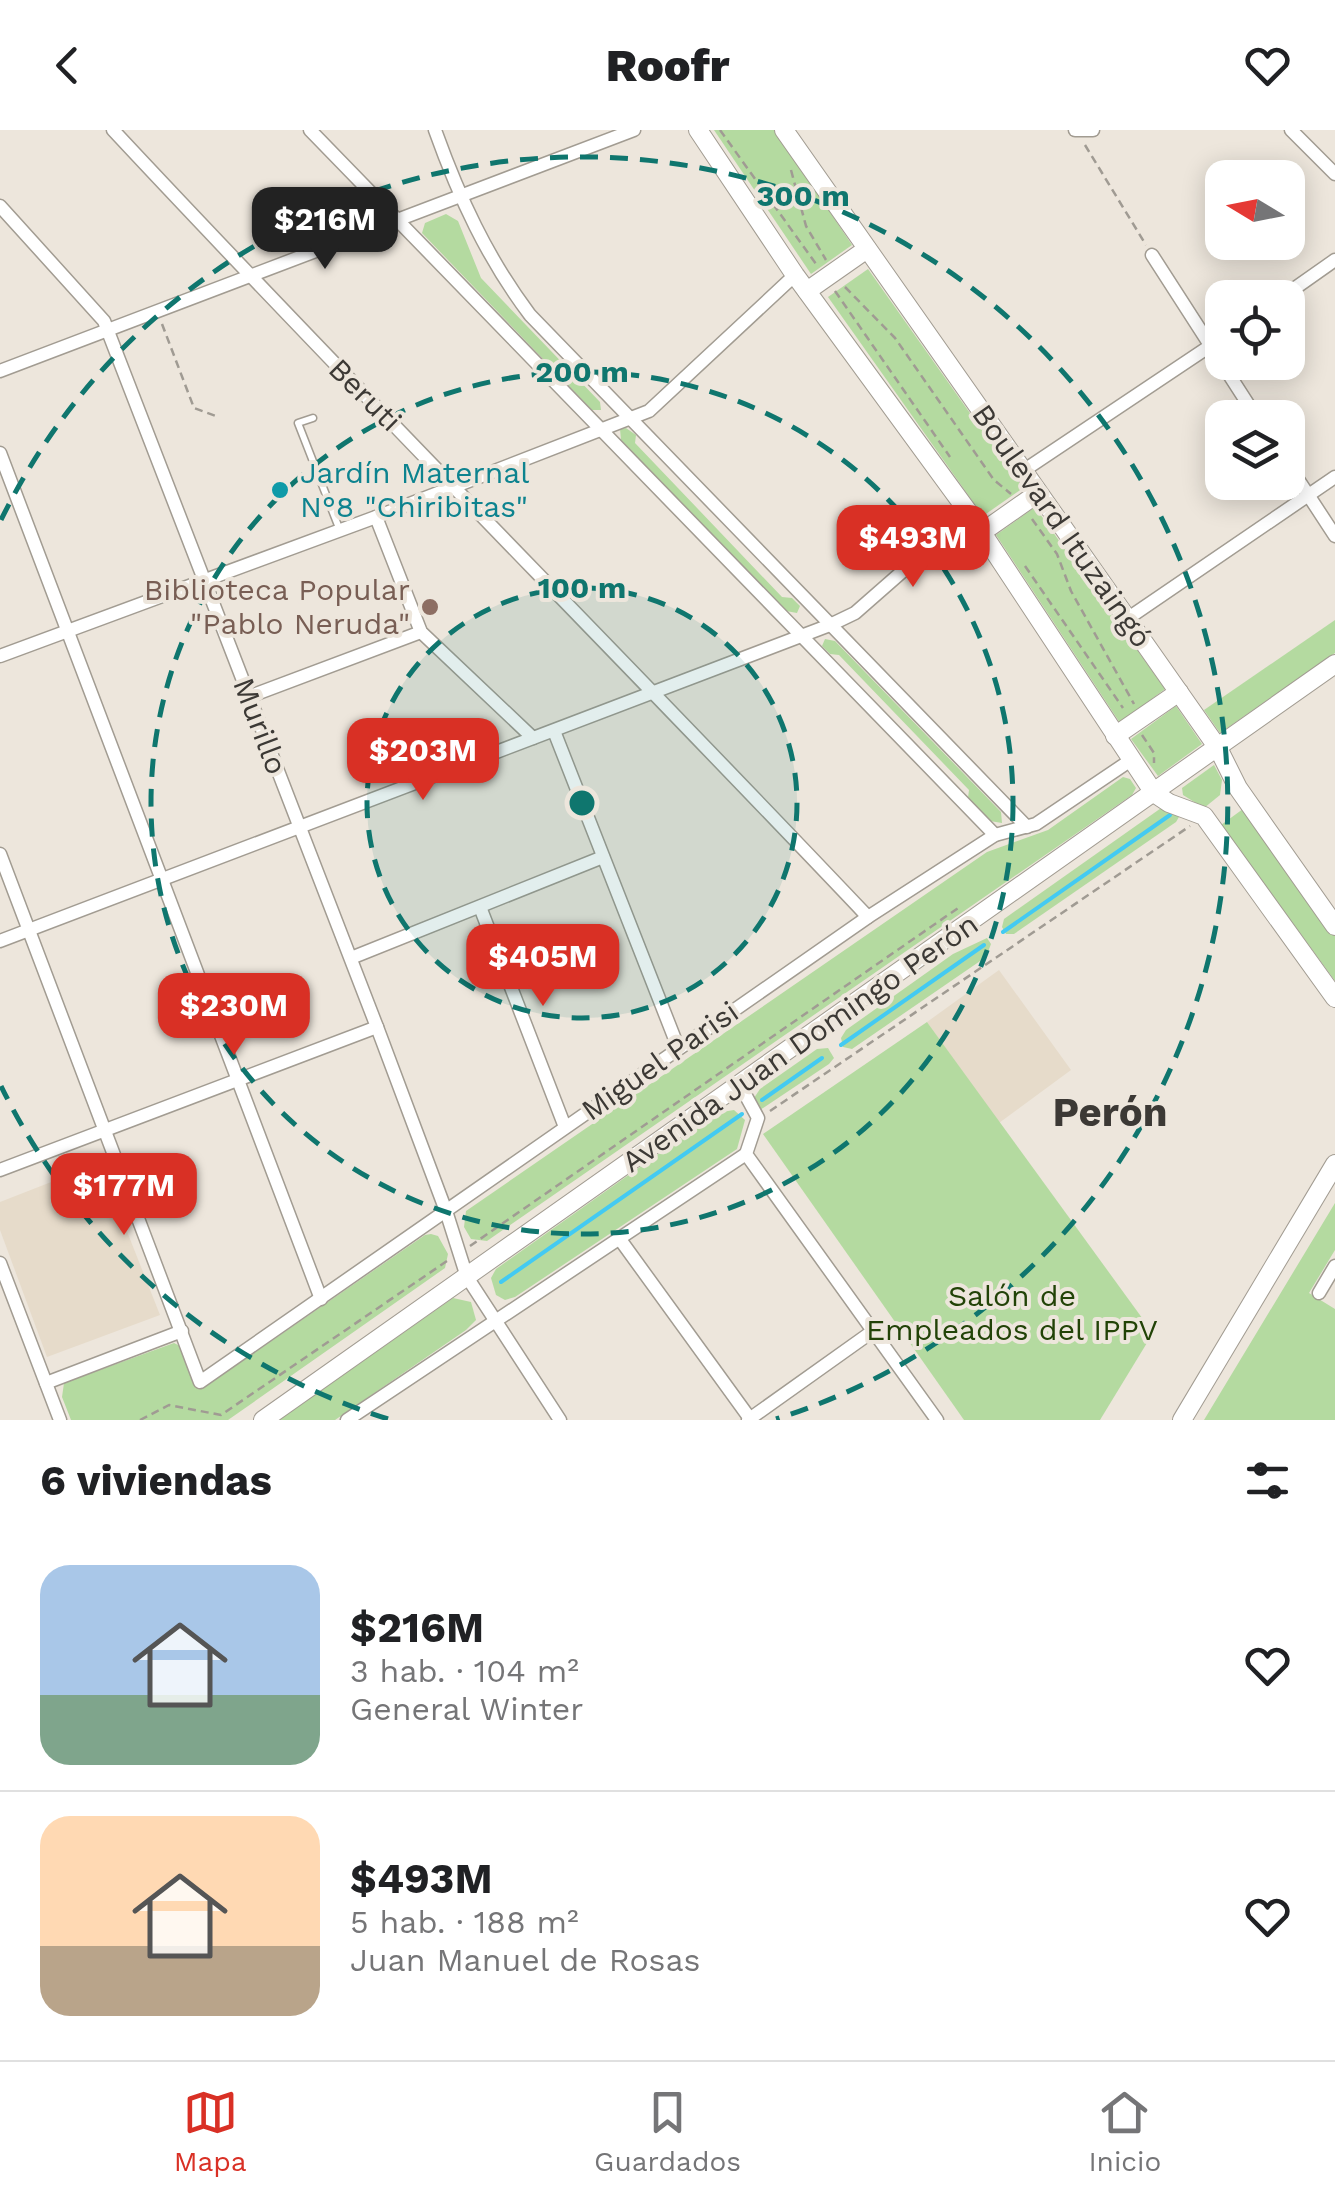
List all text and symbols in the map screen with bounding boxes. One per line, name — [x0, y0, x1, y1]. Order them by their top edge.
icon: back — [40, 38, 95, 93]
icon: heart — [1240, 38, 1295, 93]
text: Roofr — [606, 39, 729, 92]
north arrow — [1205, 160, 1305, 260]
map controls — [1205, 160, 1305, 500]
text: 300 m — [756, 178, 850, 213]
pin: $216M — [255, 187, 395, 272]
text: $216M — [274, 200, 376, 238]
button: locate — [1205, 280, 1305, 380]
street label: Beruti — [322, 351, 409, 438]
text: 200 m — [535, 354, 629, 389]
street label: Boulevard Ituzaingó — [965, 397, 1160, 654]
button: layers — [1205, 400, 1305, 500]
place label: Jardín Maternal N°8 "Chiribitas" — [300, 455, 529, 524]
marker: Jardín Maternal N°8 "Chiribitas" — [269, 479, 291, 501]
pin: $493M — [843, 505, 983, 590]
text: $493M — [859, 518, 967, 556]
text: 100 m — [538, 570, 626, 605]
place label: Biblioteca Popular "Pablo Neruda" — [144, 572, 410, 641]
marker: Biblioteca Popular "Pablo Neruda" — [419, 596, 441, 618]
street label: Murillo — [226, 673, 295, 779]
pin: $203M — [353, 718, 493, 803]
text: $203M — [369, 731, 477, 769]
centre of rings — [564, 785, 600, 821]
street label: Avenida Juan Domingo Perón — [615, 906, 984, 1179]
pin: $405M — [473, 924, 613, 1009]
text: $405M — [488, 937, 598, 975]
pin: $230M — [164, 973, 304, 1058]
text: $230M — [180, 986, 288, 1024]
street label: Miguel Parisi — [575, 994, 745, 1127]
district label: Perón — [1053, 1089, 1167, 1136]
pin: $177M — [54, 1153, 194, 1238]
text: $177M — [73, 1166, 175, 1204]
park label: Salón de Empleados del IPPV — [866, 1278, 1158, 1347]
icon: filters — [1240, 1453, 1295, 1508]
text: 6 viviendas — [40, 1456, 272, 1505]
text: $216M — [350, 1603, 484, 1652]
icon: home — [120, 1605, 240, 1725]
icon: heart — [1240, 1638, 1295, 1693]
text: 3 hab. · 104 m² — [350, 1652, 579, 1690]
text: General Winter — [350, 1690, 583, 1728]
text: $493M — [350, 1854, 493, 1903]
icon: home — [120, 1856, 240, 1976]
icon: heart — [1240, 1889, 1295, 1944]
text: 5 hab. · 188 m² — [350, 1903, 579, 1941]
text: Juan Manuel de Rosas — [350, 1941, 700, 1979]
tab: Mapa — [174, 2085, 247, 2178]
tab: Guardados — [594, 2085, 741, 2178]
tab: Inicio — [1088, 2085, 1161, 2178]

